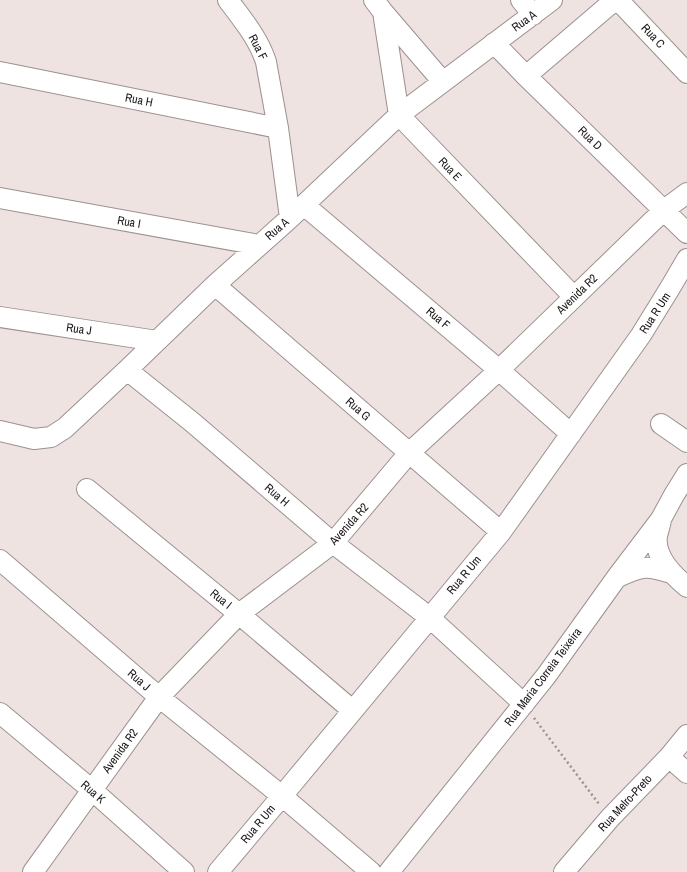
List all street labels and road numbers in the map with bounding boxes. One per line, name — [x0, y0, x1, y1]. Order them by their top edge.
street label: Rua A — [508, 6, 540, 35]
street label: Rua C — [638, 20, 668, 52]
street label: Rua F — [245, 31, 271, 63]
street label: Rua H — [124, 89, 154, 111]
street label: Rua D — [574, 123, 606, 153]
street label: Rua E — [435, 154, 465, 184]
street label: Rua I — [116, 212, 142, 232]
street label: Rua A — [262, 214, 293, 244]
street label: Avenida R2 — [552, 270, 601, 318]
street label: Rua R Um — [636, 289, 674, 337]
street label: Rua F — [423, 303, 453, 333]
street label: Rua J — [65, 319, 93, 339]
street label: Rua G — [342, 394, 374, 424]
street label: Rua H — [261, 480, 293, 510]
street label: Avenida R2 — [325, 500, 372, 549]
street label: Rua R Um — [443, 552, 485, 598]
street label: Rua I — [207, 585, 235, 613]
street label: Rua Maria Correia Teixeira — [501, 624, 586, 729]
street label: Rua J — [124, 666, 154, 695]
street label: Avenida R2 — [98, 726, 142, 777]
street label: Rua Melro-Preto — [595, 771, 655, 835]
street label: Rua K — [77, 777, 109, 807]
street label: Rua R Um — [237, 801, 279, 847]

